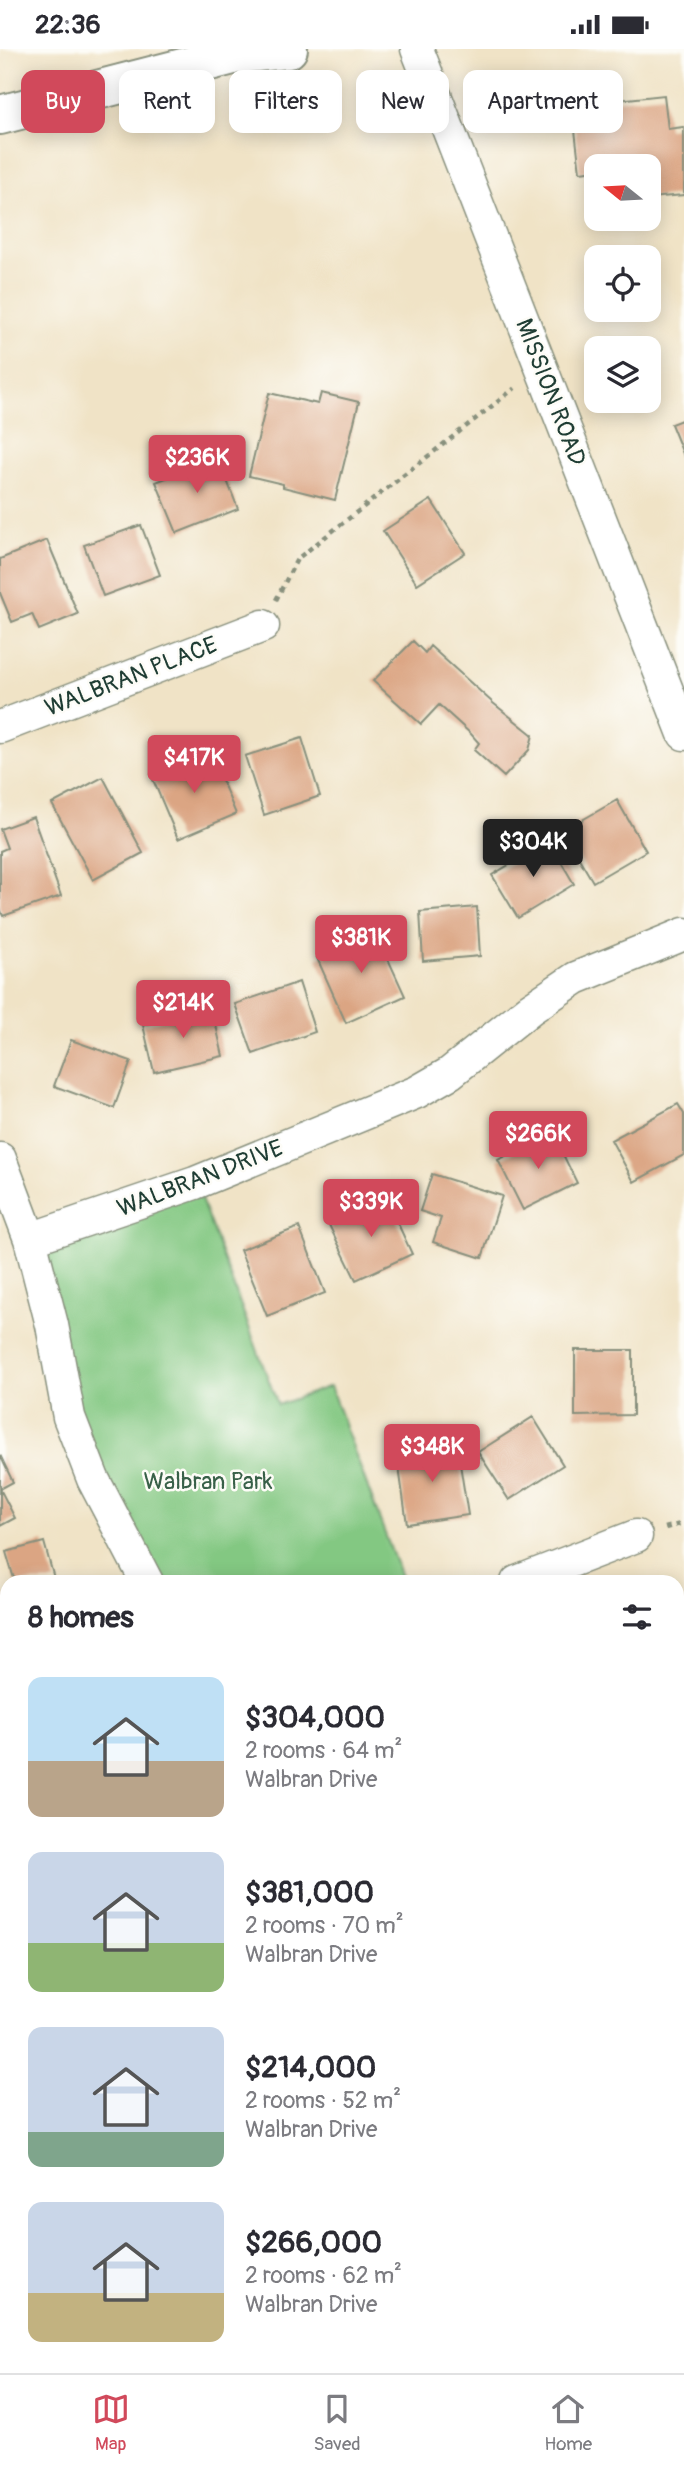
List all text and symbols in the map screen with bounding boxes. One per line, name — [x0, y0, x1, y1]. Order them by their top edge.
text: 22:36 — [35, 9, 101, 41]
chip: Buy — [21, 70, 105, 133]
chip: Rent — [119, 70, 215, 133]
chip: Filters — [229, 70, 342, 133]
chip: New — [356, 70, 449, 133]
chip: Apartment — [463, 70, 623, 133]
north arrow — [584, 154, 662, 231]
map controls — [584, 154, 661, 413]
button: locate — [584, 245, 661, 322]
street label: MISSION ROAD — [509, 315, 592, 470]
button: layers — [584, 336, 661, 413]
pin: $236K — [148, 435, 246, 495]
text: $236K — [165, 443, 229, 472]
street label: WALBRAN PLACE — [41, 630, 221, 723]
pin: $417K — [145, 735, 243, 795]
text: $417K — [164, 743, 224, 772]
pin: $304K — [484, 819, 582, 879]
text: $304K — [499, 827, 567, 856]
pin: $381K — [312, 915, 410, 975]
text: $381K — [331, 923, 391, 952]
pin: $214K — [134, 981, 232, 1040]
text: $214K — [152, 988, 214, 1017]
pin: $266K — [489, 1111, 587, 1171]
text: $266K — [505, 1119, 571, 1148]
street label: WALBRAN DRIVE — [113, 1134, 287, 1223]
pin: $339K — [322, 1179, 420, 1239]
text: $339K — [339, 1187, 403, 1216]
pin: $348K — [383, 1425, 481, 1484]
text: $348K — [400, 1432, 464, 1461]
park label: Walbran Park — [144, 1467, 272, 1496]
icon: filters — [618, 1598, 656, 1636]
text: 8 homes — [28, 1599, 134, 1636]
text: $304,000 — [245, 1699, 385, 1736]
icon: home — [84, 1705, 168, 1789]
text: 2 rooms · 64 m² — [245, 1736, 402, 1765]
text: Walbran Drive — [245, 1765, 377, 1794]
text: $381,000 — [245, 1874, 374, 1911]
icon: home — [84, 1880, 168, 1964]
text: 2 rooms · 70 m² — [245, 1911, 404, 1940]
text: Walbran Drive — [245, 1940, 377, 1969]
text: $214,000 — [245, 2049, 376, 2086]
icon: home — [84, 2055, 168, 2139]
text: 2 rooms · 52 m² — [245, 2086, 401, 2115]
text: Walbran Drive — [245, 2115, 377, 2144]
text: $266,000 — [245, 2224, 382, 2261]
icon: home — [84, 2230, 168, 2314]
text: 2 rooms · 62 m² — [245, 2261, 402, 2290]
text: Walbran Drive — [245, 2290, 377, 2319]
tab: Map — [92, 2390, 130, 2456]
tab: Saved — [313, 2390, 361, 2456]
tab: Home — [544, 2390, 592, 2456]

